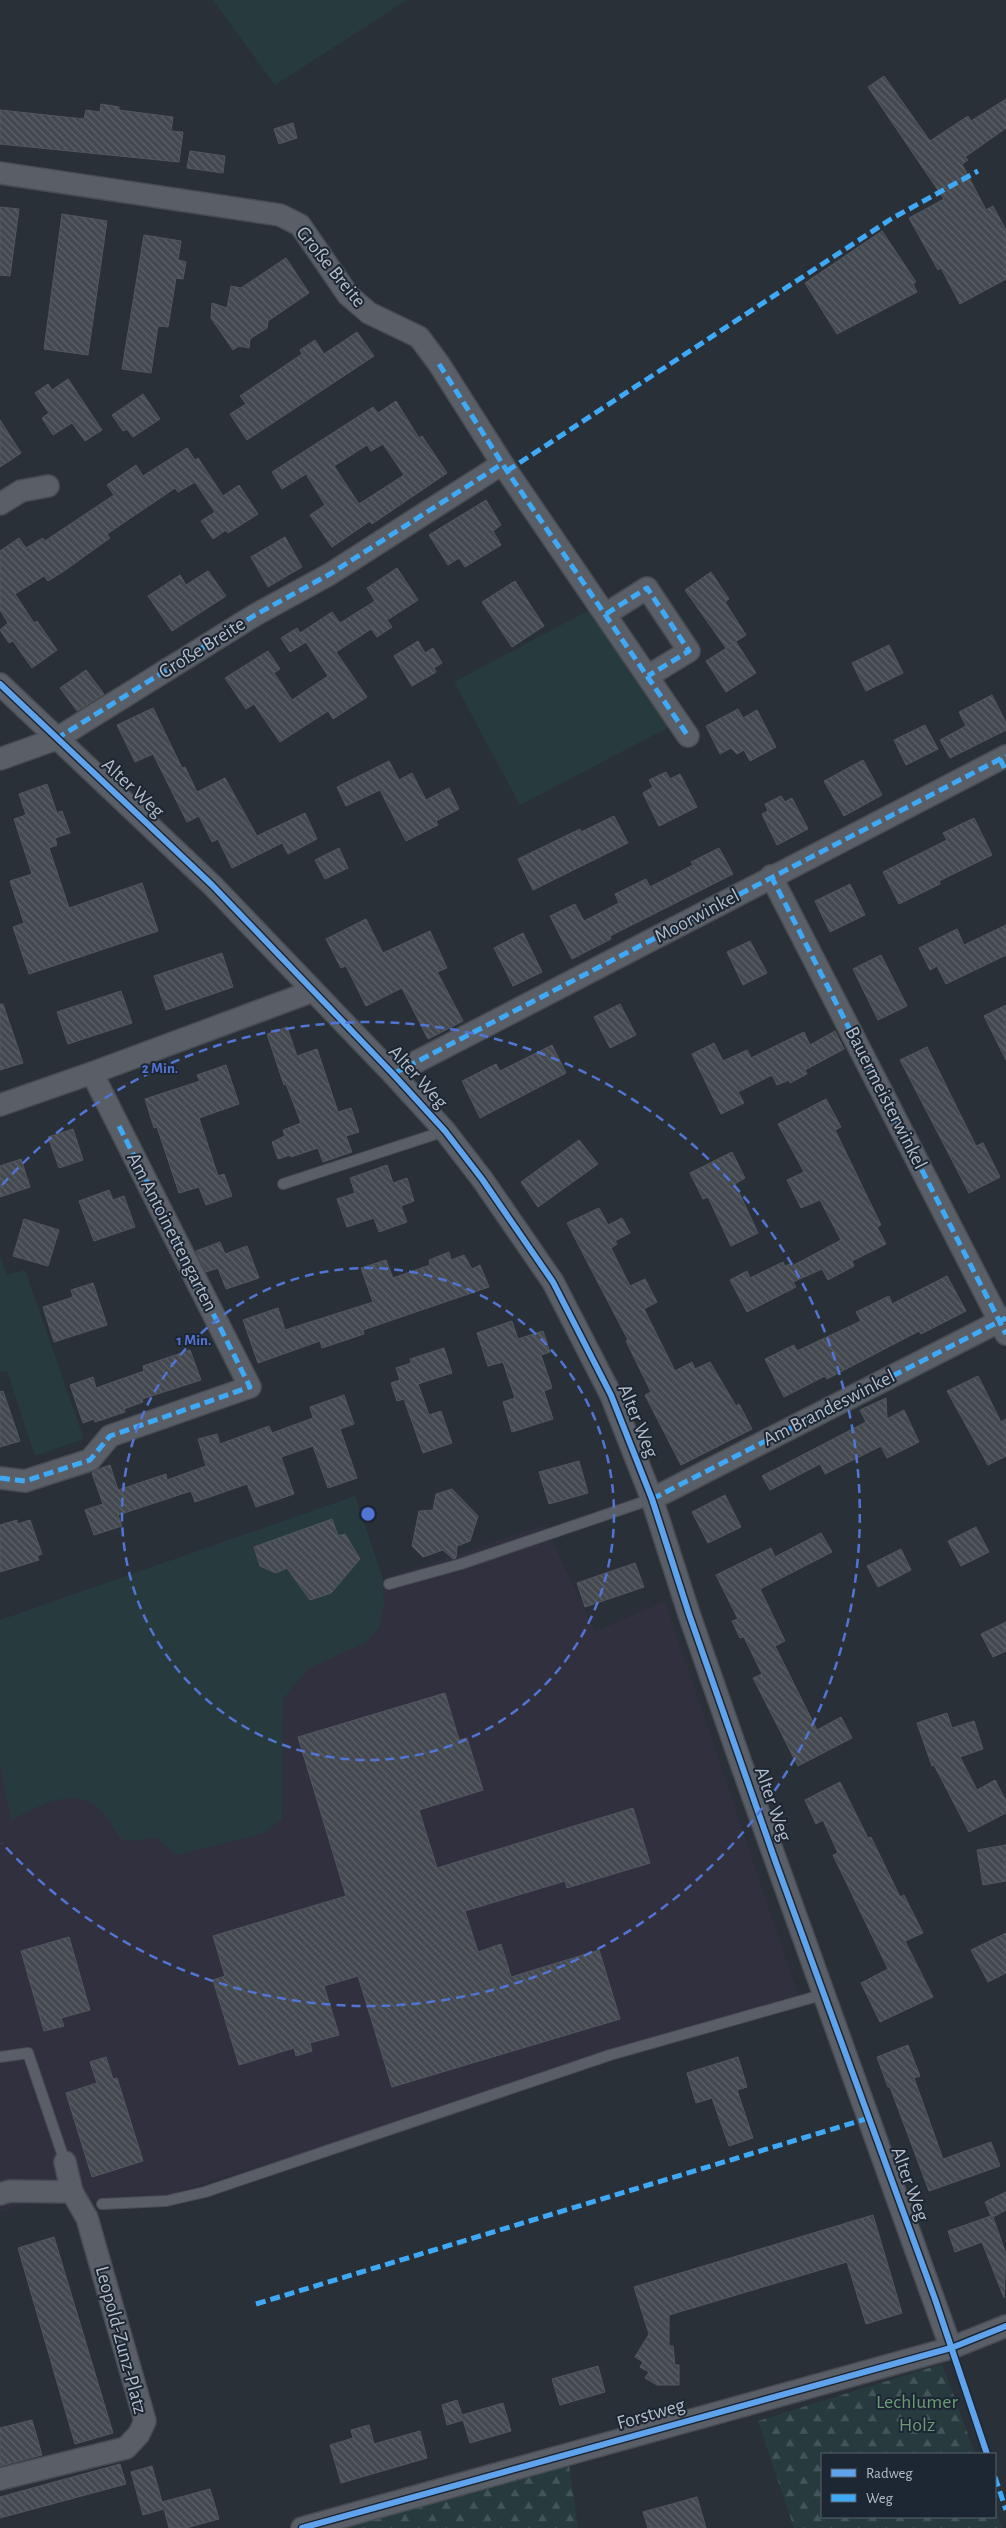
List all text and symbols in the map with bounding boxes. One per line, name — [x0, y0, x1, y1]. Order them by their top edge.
street label: Große Breite — [293, 223, 369, 311]
street label: Große Breite — [155, 614, 249, 682]
street label: Alter Weg — [98, 754, 168, 822]
street label: Moorwinkel — [651, 885, 743, 947]
street label: Bauermeisterwinkel — [841, 1024, 931, 1172]
street label: Alter Weg — [385, 1042, 451, 1113]
text: 2 Min. — [142, 1061, 178, 1076]
street label: Am Antoinettengarten — [123, 1149, 221, 1315]
text: 1 Min. — [177, 1333, 211, 1348]
street label: Am Brandeswinkel — [760, 1366, 898, 1450]
street label: Alter Weg — [614, 1381, 662, 1461]
centre of rings — [359, 1505, 377, 1523]
street label: Alter Weg — [751, 1764, 795, 1844]
street label: Alter Weg — [887, 2144, 933, 2224]
street label: Leopold-Zunz-Platz — [92, 2264, 150, 2416]
park label: Lechlumer Holz — [876, 2392, 959, 2435]
street label: Forstweg — [615, 2395, 688, 2433]
legend — [821, 2453, 996, 2518]
text: Radweg — [866, 2466, 913, 2481]
text: Weg — [866, 2491, 894, 2506]

